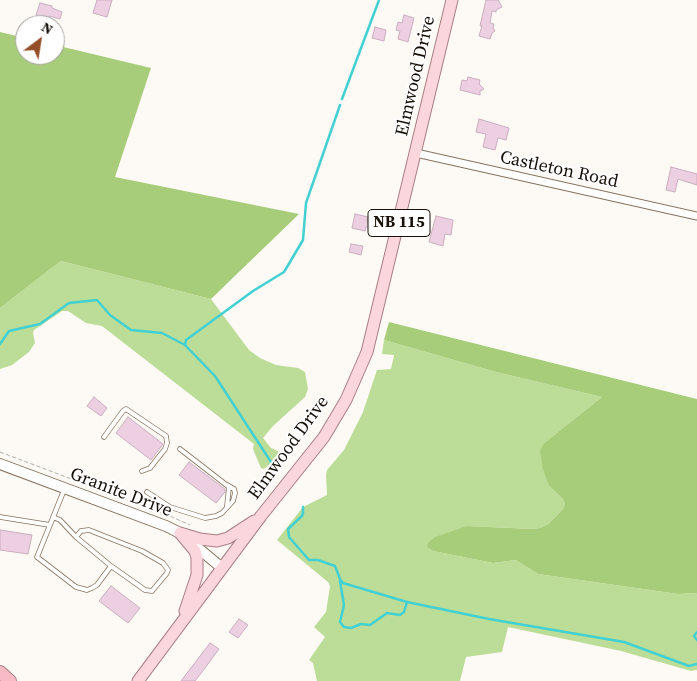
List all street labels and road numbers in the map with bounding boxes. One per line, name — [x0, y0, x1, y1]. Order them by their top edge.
street label: Elmwood Drive — [392, 14, 440, 138]
street label: Castleton Road — [498, 147, 620, 193]
road number: NB 115 — [368, 210, 430, 237]
street label: Elmwood Drive — [244, 392, 334, 504]
street label: Granite Drive — [67, 464, 175, 522]

